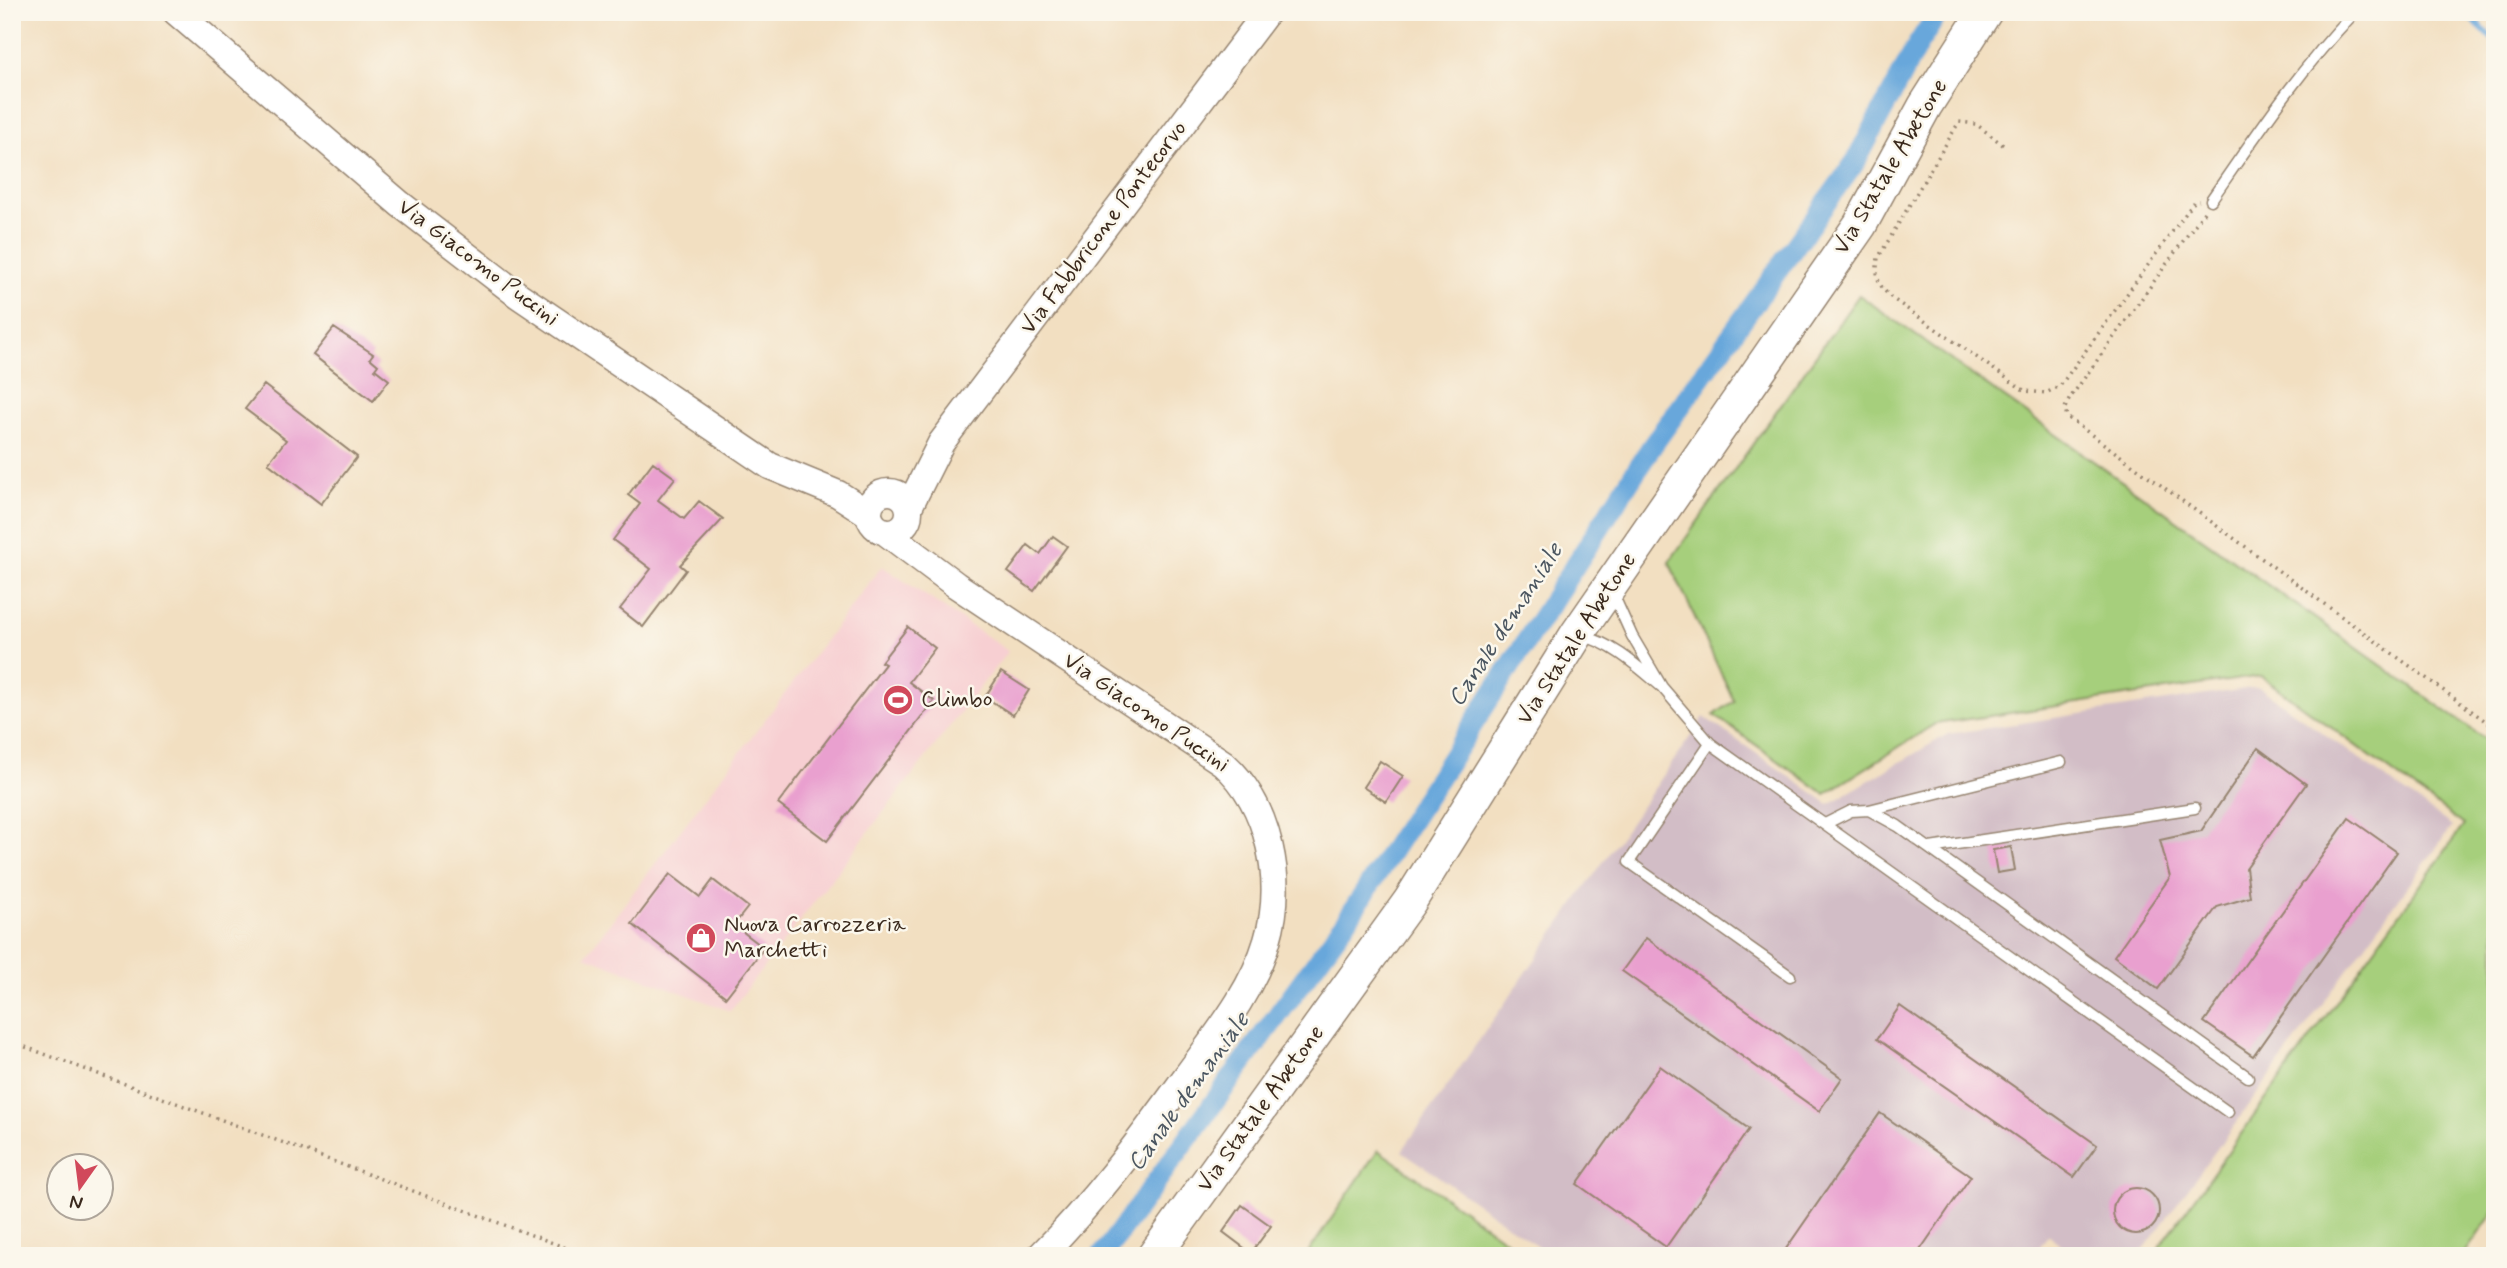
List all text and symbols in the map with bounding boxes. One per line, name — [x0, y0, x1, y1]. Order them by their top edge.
street label: Via Statale Abetone — [1827, 74, 1955, 260]
street label: Via Fabbricone Pontecorvo — [1014, 115, 1194, 341]
street label: Via Giacomo Puccini — [391, 192, 565, 334]
water label: Canale demaniale — [1442, 536, 1571, 713]
street label: Via Statale Abetone — [1510, 547, 1644, 731]
street label: Via Giacomo Puccini — [1057, 646, 1235, 780]
sports icon: Climbo — [881, 683, 915, 717]
place label: Climbo — [921, 685, 992, 715]
place label: Nuova Carrozzeria Marchetti — [724, 910, 906, 966]
shop icon: Nuova Carrozzeria Marchetti — [684, 921, 718, 955]
water label: Canale demaniale — [1121, 1006, 1258, 1178]
street label: Via Statale Abetone — [1190, 1019, 1332, 1199]
north arrow — [46, 1152, 116, 1222]
text: N — [67, 1188, 85, 1216]

